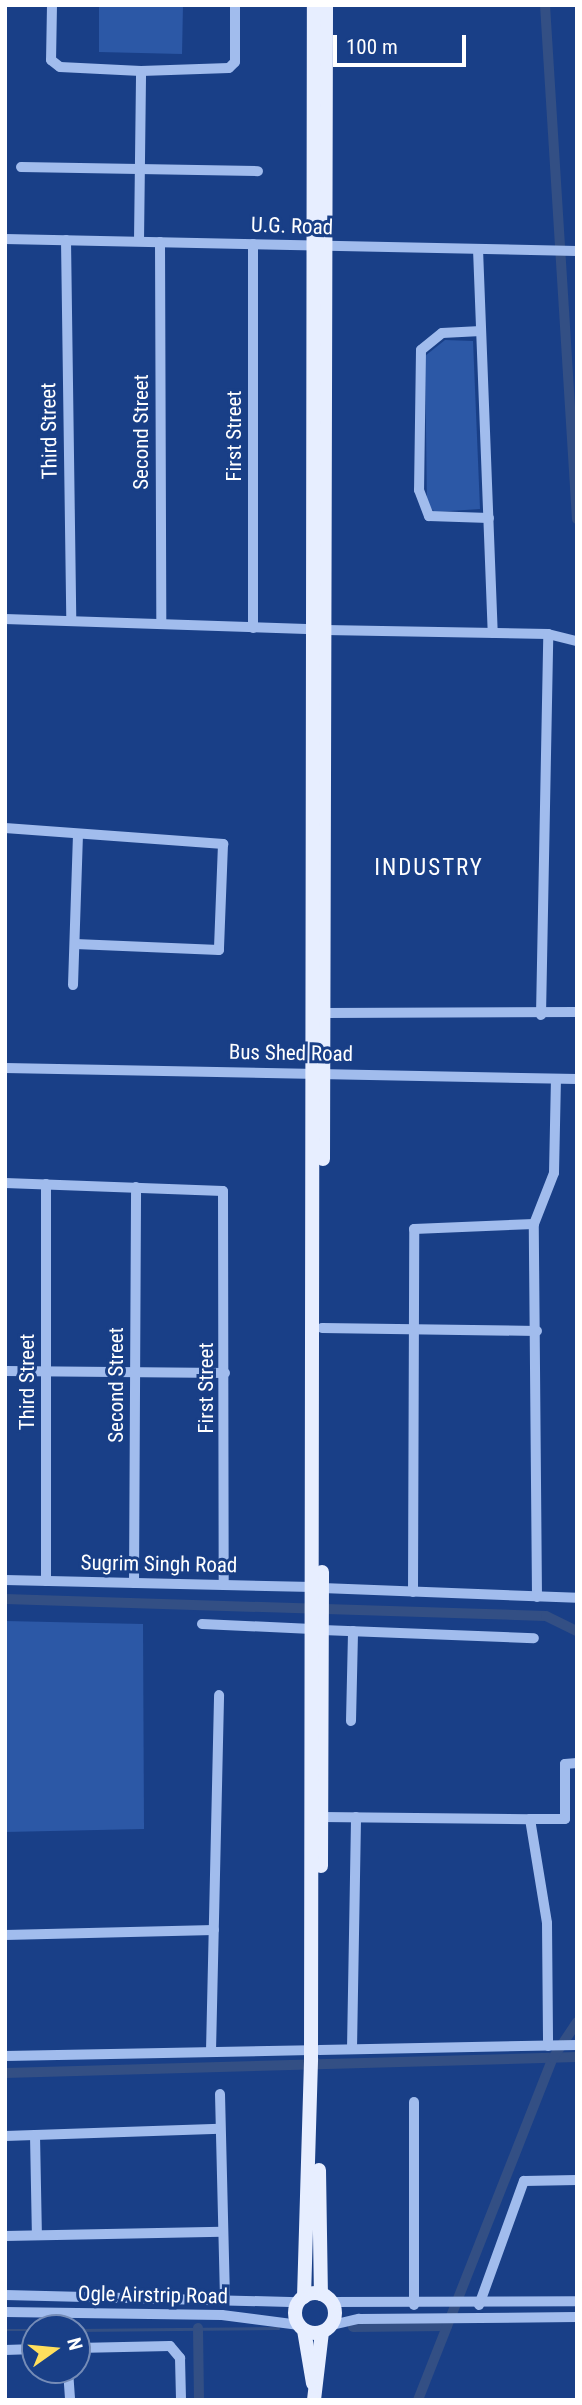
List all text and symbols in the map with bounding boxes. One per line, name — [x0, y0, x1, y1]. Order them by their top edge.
scale bar — [337, 21, 470, 65]
text: 100 m — [346, 35, 398, 59]
street label: U.G. Road — [250, 212, 334, 240]
street label: Second Street — [128, 374, 154, 490]
street label: Third Street — [36, 383, 62, 479]
street label: First Street — [221, 390, 247, 482]
district label: INDUSTRY — [375, 854, 483, 882]
street label: Bus Shed Road — [229, 1039, 353, 1067]
street label: Second Street — [103, 1327, 129, 1443]
street label: Third Street — [14, 1334, 40, 1430]
street label: First Street — [193, 1342, 219, 1434]
street label: Sugrim Singh Road — [80, 1550, 238, 1578]
street label: Ogle Airstrip Road — [78, 2281, 228, 2309]
north arrow — [21, 2314, 91, 2384]
text: N — [62, 2335, 87, 2353]

